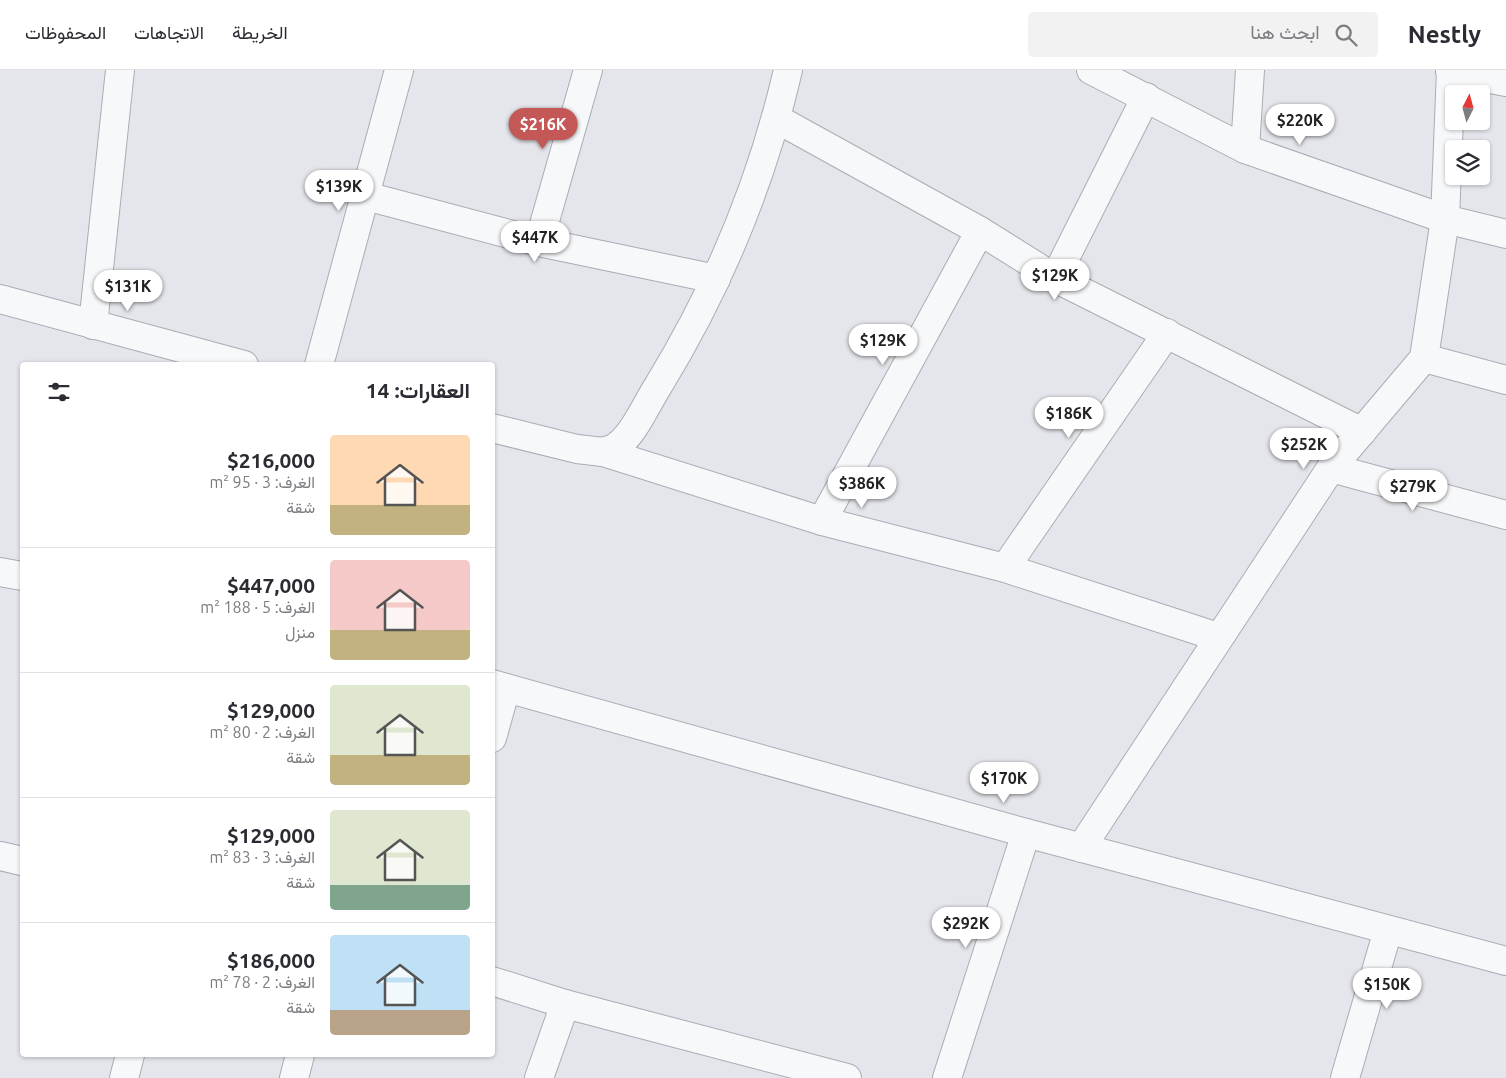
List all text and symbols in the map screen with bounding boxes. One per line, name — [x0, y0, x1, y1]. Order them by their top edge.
search box — [1028, 12, 1378, 57]
text: ابحث هنا — [1250, 21, 1320, 43]
icon: search — [1332, 21, 1360, 49]
text: Nestly — [1408, 21, 1481, 48]
text: المحفوظات — [25, 22, 106, 42]
text: الاتجاهات — [134, 22, 204, 42]
text: الخريطة — [232, 22, 288, 42]
north arrow — [1445, 85, 1490, 130]
map controls — [1445, 85, 1490, 185]
pin: $220K — [1265, 104, 1335, 146]
pin: $216K — [508, 108, 578, 150]
text: $220K — [1277, 111, 1323, 129]
text: $216K — [520, 115, 566, 133]
button: layers — [1445, 140, 1490, 185]
pin: $139K — [304, 170, 374, 212]
text: $139K — [316, 177, 362, 195]
pin: $447K — [500, 220, 570, 263]
text: $447K — [512, 228, 558, 246]
pin: $129K — [1020, 258, 1090, 301]
text: $129K — [1032, 266, 1078, 284]
pin: $131K — [93, 270, 163, 312]
text: $131K — [105, 277, 151, 295]
pin: $129K — [848, 324, 918, 366]
text: $129K — [860, 331, 906, 349]
icon: filters — [45, 378, 73, 406]
text: العقارات: 14 — [366, 378, 470, 402]
pin: $186K — [1034, 396, 1104, 439]
text: $186K — [1046, 404, 1092, 422]
pin: $252K — [1269, 428, 1339, 470]
text: $252K — [1281, 435, 1327, 453]
text: $216,000 — [227, 448, 315, 472]
icon: home — [370, 455, 430, 515]
pin: $386K — [827, 466, 897, 509]
pin: $279K — [1378, 470, 1448, 512]
text: الغرف: 3 · 95 m² — [209, 473, 315, 491]
text: $386K — [839, 474, 885, 492]
text: $279K — [1390, 477, 1436, 495]
text: شقة — [286, 498, 315, 516]
text: $447,000 — [227, 573, 315, 597]
icon: home — [370, 580, 430, 640]
text: الغرف: 5 · 188 m² — [200, 598, 315, 616]
text: منزل — [285, 623, 315, 641]
text: $129,000 — [227, 698, 315, 722]
icon: home — [370, 705, 430, 765]
text: الغرف: 2 · 80 m² — [209, 723, 315, 741]
text: شقة — [286, 748, 315, 766]
pin: $170K — [969, 762, 1039, 804]
text: $170K — [981, 769, 1027, 787]
text: $129,000 — [227, 823, 315, 847]
icon: home — [370, 830, 430, 890]
text: الغرف: 3 · 83 m² — [209, 848, 315, 866]
text: شقة — [286, 873, 315, 891]
pin: $292K — [931, 906, 1001, 949]
text: $292K — [943, 914, 989, 932]
text: $186,000 — [227, 948, 315, 972]
icon: home — [370, 955, 430, 1015]
pin: $150K — [1352, 968, 1422, 1010]
text: الغرف: 2 · 78 m² — [209, 973, 315, 991]
text: $150K — [1364, 975, 1410, 993]
text: شقة — [286, 998, 315, 1016]

